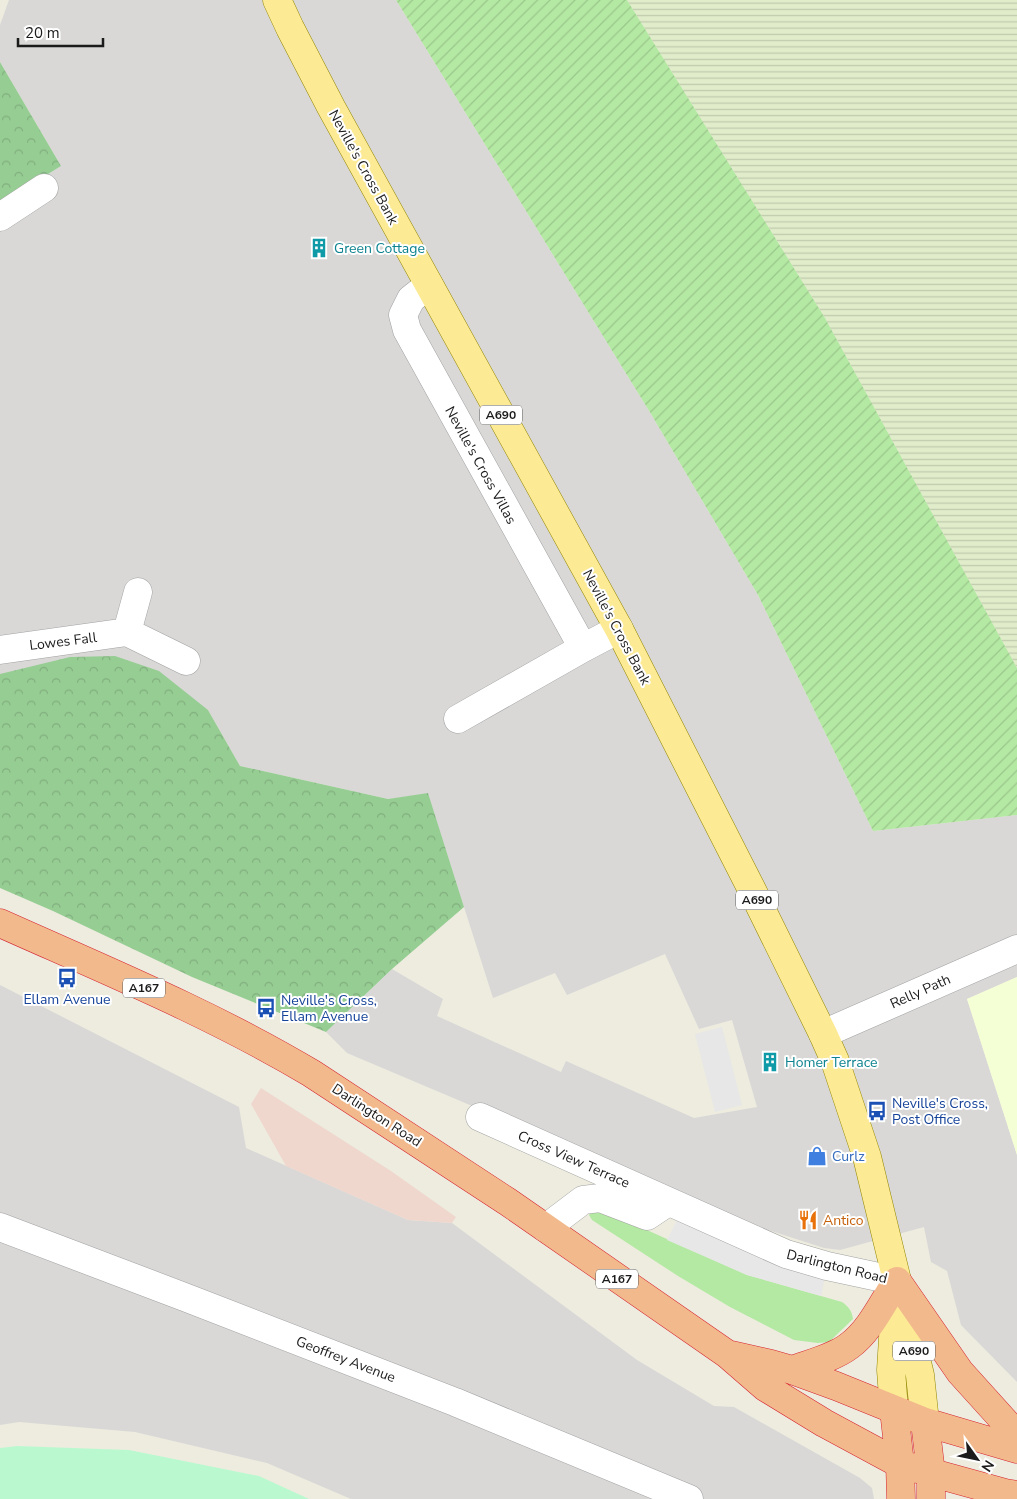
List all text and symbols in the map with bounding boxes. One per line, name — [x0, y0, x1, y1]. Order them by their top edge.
scale bar — [18, 15, 102, 47]
text: 20 m — [25, 23, 60, 43]
street label: Neville's Cross Bank — [324, 107, 403, 229]
building icon: Green Cottage — [308, 237, 330, 259]
place label: Green Cottage — [334, 239, 425, 258]
street label: Neville's Cross Villas — [440, 403, 521, 528]
road number: A690 — [480, 406, 522, 424]
street label: Neville's Cross Bank — [578, 566, 656, 689]
street label: Lowes Fall — [28, 628, 99, 655]
road number: A690 — [736, 890, 778, 910]
bus stop icon: Ellam Avenue — [56, 967, 78, 989]
street label: Relly Path — [887, 970, 953, 1013]
road number: A167 — [123, 978, 165, 998]
place label: Ellam Avenue — [23, 990, 111, 1009]
place label: Neville's Cross, Ellam Avenue — [281, 991, 377, 1026]
bus stop icon: Neville's Cross, Ellam Avenue — [255, 997, 277, 1019]
building icon: Homer Terrace — [759, 1051, 781, 1073]
place label: Homer Terrace — [785, 1053, 877, 1072]
street label: Darlington Road — [328, 1079, 425, 1151]
place label: Neville's Cross, Post Office — [892, 1094, 988, 1129]
bus stop icon: Neville's Cross, Post Office — [866, 1100, 888, 1122]
street label: Cross View Terrace — [515, 1126, 633, 1193]
shop icon: Curlz — [806, 1145, 828, 1167]
place label: Curlz — [832, 1147, 865, 1166]
restaurant icon: Antico — [797, 1209, 819, 1231]
place label: Antico — [823, 1211, 864, 1230]
street label: Darlington Road — [785, 1245, 889, 1288]
road number: A167 — [596, 1270, 638, 1288]
street label: Geoffrey Avenue — [293, 1332, 398, 1387]
road number: A690 — [893, 1342, 935, 1360]
north arrow — [952, 1434, 1002, 1484]
text: N — [977, 1456, 998, 1475]

